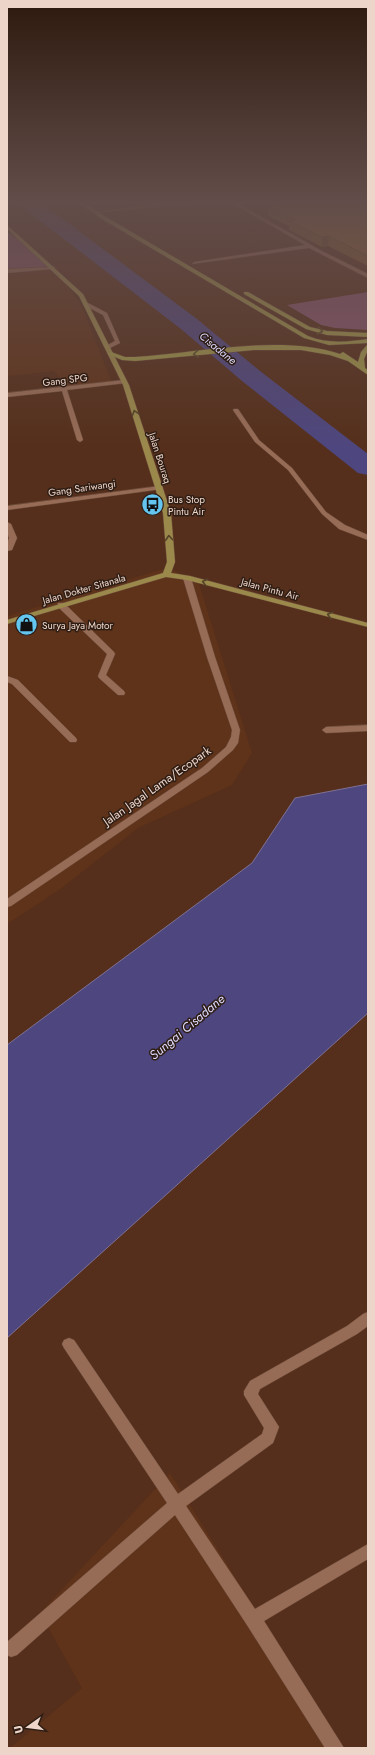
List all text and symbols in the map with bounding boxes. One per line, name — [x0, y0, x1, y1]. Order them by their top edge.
one-way arrow — [317, 326, 323, 335]
water label: Cisadane — [196, 328, 240, 368]
one-way arrow — [193, 349, 199, 358]
street label: Gang SPG — [42, 370, 89, 390]
one-way arrow — [131, 410, 140, 417]
street label: Jalan Bouraq — [144, 429, 175, 485]
street label: Gang Sariwangi — [47, 476, 117, 500]
bus stop icon: Bus Stop Pintu Air — [140, 492, 166, 518]
place label: Bus Stop Pintu Air — [168, 492, 205, 519]
one-way arrow — [165, 535, 174, 541]
street label: Jalan Dokter Sitanala — [39, 570, 127, 609]
street label: Jalan Pintu Air — [238, 574, 301, 604]
one-way arrow — [201, 578, 208, 587]
shop icon: Surya Jaya Motor — [14, 612, 40, 638]
one-way arrow — [327, 612, 333, 620]
place label: Surya Jaya Motor — [42, 618, 113, 633]
street label: Jalan Jagal Lama/Ecopark — [98, 741, 215, 831]
water label: Sungai Cisadane — [145, 989, 229, 1064]
north arrow — [8, 1707, 48, 1747]
text: U — [10, 1724, 27, 1735]

